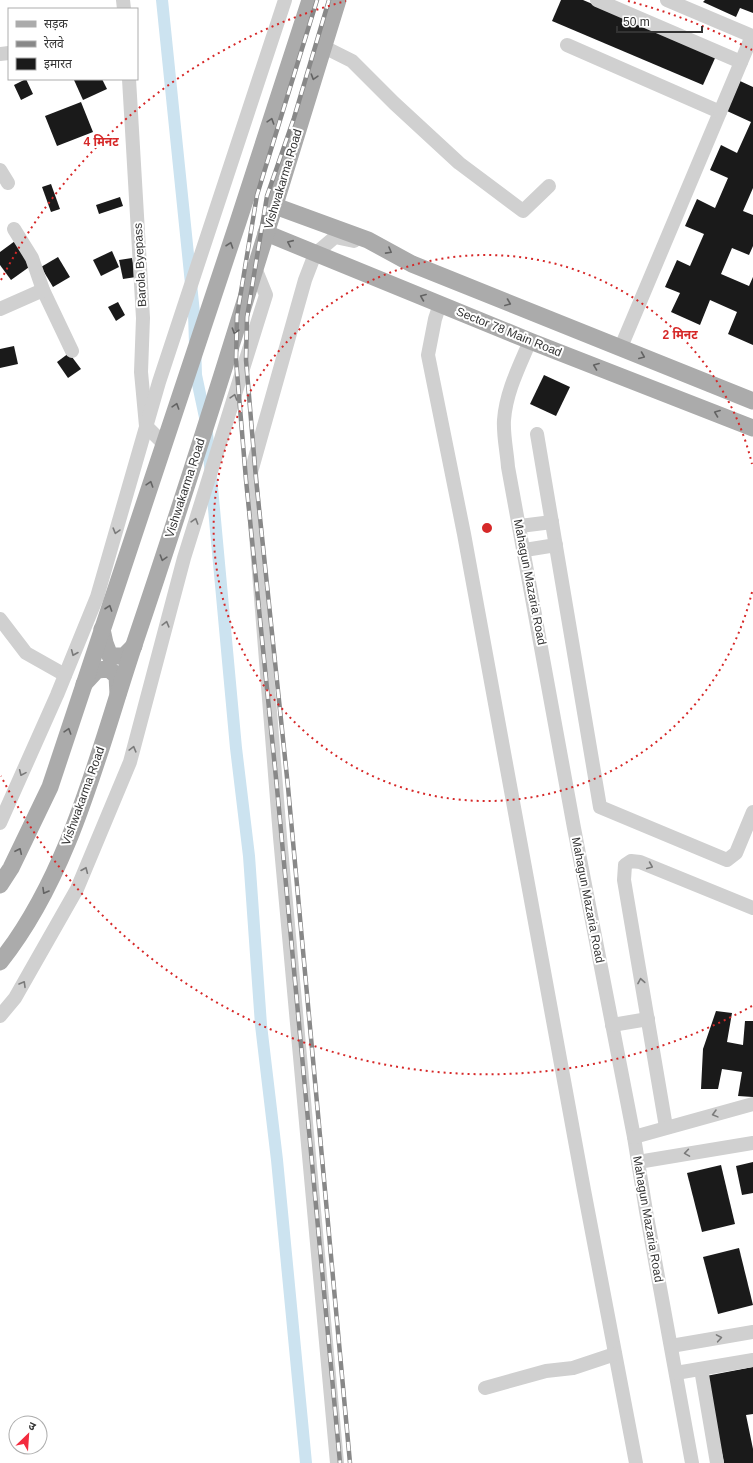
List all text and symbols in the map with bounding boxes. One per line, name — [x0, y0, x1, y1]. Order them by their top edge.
legend — [8, 8, 138, 80]
scale bar — [617, 8, 702, 34]
text: 50 m — [623, 15, 650, 29]
text: सड़क — [44, 17, 69, 31]
text: रेलवे — [44, 36, 64, 51]
text: इमारत — [44, 57, 73, 71]
one-way arrow — [310, 74, 319, 81]
one-way arrow — [266, 118, 275, 125]
street label: Vishwakarma Road — [261, 127, 305, 231]
text: 4 मिनट — [83, 134, 119, 149]
street label: Barola Byepass — [131, 223, 149, 307]
one-way arrow — [286, 239, 293, 247]
one-way arrow — [225, 241, 234, 248]
one-way arrow — [385, 247, 392, 254]
one-way arrow — [420, 293, 427, 301]
one-way arrow — [505, 298, 512, 306]
street label: Sector 78 Main Road — [454, 304, 564, 360]
text: 2 मिनट — [662, 327, 698, 342]
one-way arrow — [231, 328, 240, 335]
one-way arrow — [638, 351, 645, 359]
one-way arrow — [592, 363, 599, 371]
one-way arrow — [229, 394, 238, 401]
one-way arrow — [171, 403, 179, 410]
one-way arrow — [713, 410, 720, 418]
street label: Vishwakarma Road — [162, 436, 208, 540]
one-way arrow — [145, 481, 154, 488]
one-way arrow — [190, 518, 199, 525]
street label: Mahagun Mazaria Road — [511, 518, 549, 646]
centre of rings — [480, 521, 494, 535]
one-way arrow — [112, 527, 121, 534]
one-way arrow — [159, 554, 168, 561]
one-way arrow — [105, 605, 113, 612]
one-way arrow — [161, 620, 170, 627]
one-way arrow — [71, 649, 79, 657]
one-way arrow — [63, 728, 72, 735]
street label: Vishwakarma Road — [59, 745, 107, 847]
one-way arrow — [128, 746, 137, 753]
one-way arrow — [19, 769, 27, 776]
street label: Mahagun Mazaria Road — [569, 836, 607, 964]
one-way arrow — [14, 848, 22, 856]
one-way arrow — [645, 861, 653, 869]
one-way arrow — [80, 867, 88, 875]
one-way arrow — [43, 887, 50, 894]
one-way arrow — [637, 978, 646, 984]
one-way arrow — [18, 981, 25, 988]
one-way arrow — [712, 1109, 719, 1118]
one-way arrow — [684, 1148, 690, 1157]
street label: Mahagun Mazaria Road — [630, 1155, 666, 1283]
one-way arrow — [716, 1334, 722, 1342]
north arrow — [8, 1415, 48, 1455]
text: उ — [27, 1419, 38, 1433]

